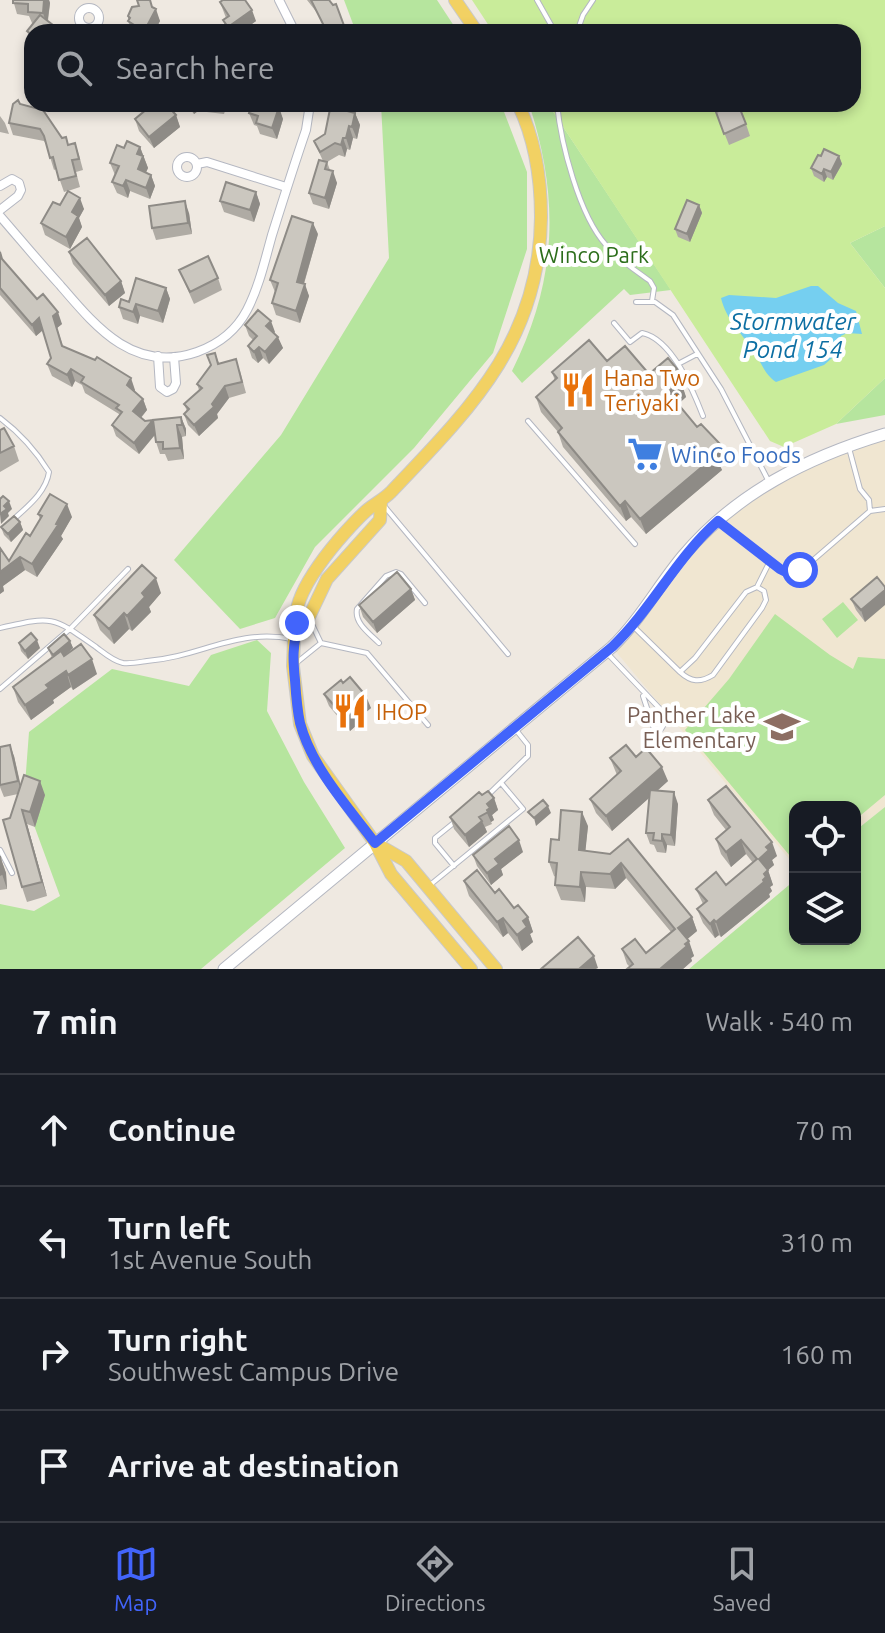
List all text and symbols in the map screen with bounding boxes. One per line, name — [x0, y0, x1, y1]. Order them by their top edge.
search box — [24, 24, 861, 112]
icon: search — [52, 46, 96, 90]
text: Search here — [116, 51, 275, 85]
park label: Winco Park — [539, 242, 649, 267]
water label: Stormwater Pond 154 — [729, 308, 857, 363]
place label: Hana Two Teriyaki — [604, 365, 700, 415]
restaurant icon: Hana Two Teriyaki — [559, 371, 597, 409]
supermarket icon: WinCo Foods — [626, 435, 664, 473]
place label: WinCo Foods — [671, 442, 801, 467]
route start — [782, 552, 818, 588]
route end — [279, 605, 315, 641]
restaurant icon: IHOP — [331, 692, 369, 730]
place label: IHOP — [376, 699, 427, 724]
place label: Panther Lake Elementary — [627, 702, 756, 752]
school or university icon: Panther Lake Elementary — [763, 708, 801, 746]
map controls — [789, 801, 861, 945]
button: locate — [789, 801, 861, 873]
button: layers — [789, 873, 861, 945]
text: 7 min — [32, 1002, 118, 1040]
text: Walk · 540 m — [705, 1007, 853, 1036]
icon: ahead — [32, 1108, 76, 1152]
text: Continue — [108, 1113, 236, 1147]
text: 70 m — [795, 1116, 853, 1145]
text: Turn left — [108, 1211, 230, 1245]
icon: left — [32, 1220, 76, 1264]
text: 310 m — [781, 1228, 853, 1257]
text: 1st Avenue South — [108, 1245, 312, 1274]
text: Turn right — [108, 1323, 248, 1357]
icon: right — [32, 1332, 76, 1376]
text: 160 m — [781, 1340, 853, 1369]
text: Southwest Campus Drive — [108, 1357, 399, 1386]
icon: arrive — [32, 1444, 76, 1488]
text: Arrive at destination — [108, 1449, 400, 1483]
tab: Map — [114, 1542, 158, 1615]
tab: Directions — [385, 1542, 485, 1615]
tab: Saved — [713, 1542, 771, 1615]

